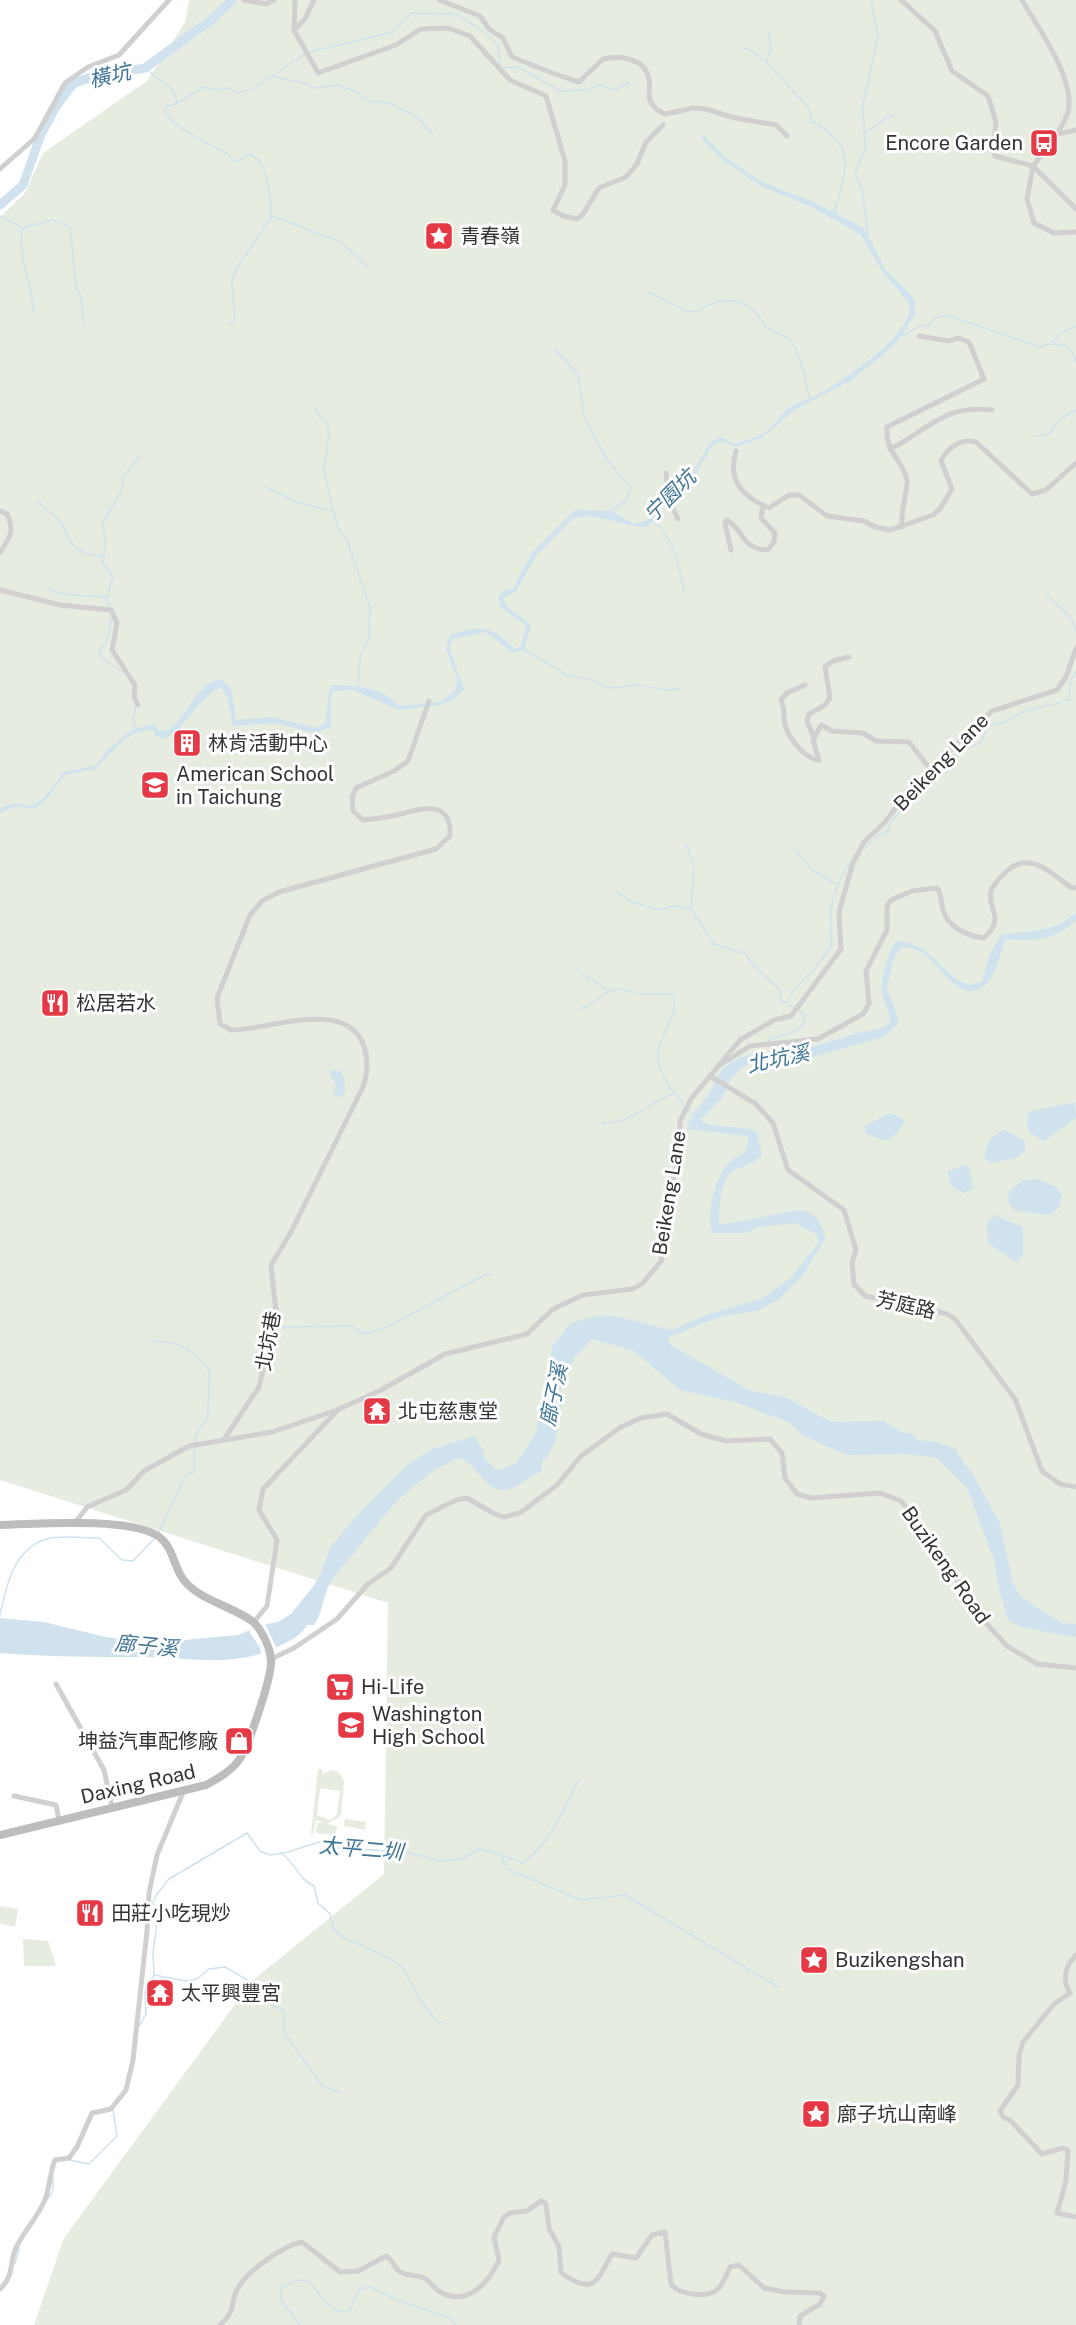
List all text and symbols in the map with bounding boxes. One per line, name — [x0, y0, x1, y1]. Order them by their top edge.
water label: 橫坑 — [87, 58, 136, 92]
bus stop icon: Encore Garden — [1028, 127, 1060, 159]
place label: Encore Garden — [885, 131, 1023, 155]
place icon: 青春嶺 — [423, 220, 455, 252]
place label: 青春嶺 — [460, 224, 520, 248]
water label: 宁園坑 — [639, 462, 703, 527]
street label: Beikeng Lane — [889, 708, 993, 816]
building icon: 林肯活動中心 — [171, 727, 203, 759]
place label: 林肯活動中心 — [208, 731, 328, 755]
place label: American School in Taichung — [176, 762, 334, 809]
school or university icon: American School in Taichung — [139, 769, 171, 801]
restaurant icon: 松居若水 — [39, 987, 71, 1019]
place label: 松居若水 — [76, 991, 156, 1015]
water label: 北坑溪 — [744, 1039, 814, 1077]
street label: Beikeng Lane — [647, 1129, 691, 1257]
street label: 芳庭路 — [874, 1287, 938, 1323]
street label: 北坑巷 — [251, 1309, 285, 1373]
water label: 廍子溪 — [535, 1359, 573, 1428]
temple icon: 北屯慈惠堂 — [361, 1395, 393, 1427]
place label: 北屯慈惠堂 — [398, 1399, 498, 1423]
street label: Buzikeng Road — [897, 1502, 995, 1628]
water label: 廍子溪 — [113, 1630, 182, 1662]
supermarket icon: Hi-Life — [324, 1671, 356, 1703]
place label: Hi-Life — [361, 1675, 424, 1699]
place label: Washington High School — [372, 1702, 485, 1749]
school or university icon: Washington High School — [335, 1709, 367, 1741]
shop icon: 坤益汽車配修廠 — [223, 1725, 255, 1757]
place label: 坤益汽車配修廠 — [78, 1729, 218, 1753]
street label: Daxing Road — [78, 1759, 198, 1809]
water label: 太平二圳 — [318, 1832, 407, 1865]
restaurant icon: 田莊小吃現炒 — [74, 1897, 106, 1929]
place label: 田莊小吃現炒 — [111, 1901, 231, 1925]
place icon: Buzikengshan — [798, 1944, 830, 1976]
place label: Buzikengshan — [835, 1948, 965, 1972]
temple icon: 太平興豐宮 — [144, 1977, 176, 2009]
place label: 太平興豐宮 — [181, 1981, 281, 2005]
place icon: 廍子坑山南峰 — [800, 2098, 832, 2130]
place label: 廍子坑山南峰 — [837, 2102, 957, 2126]

